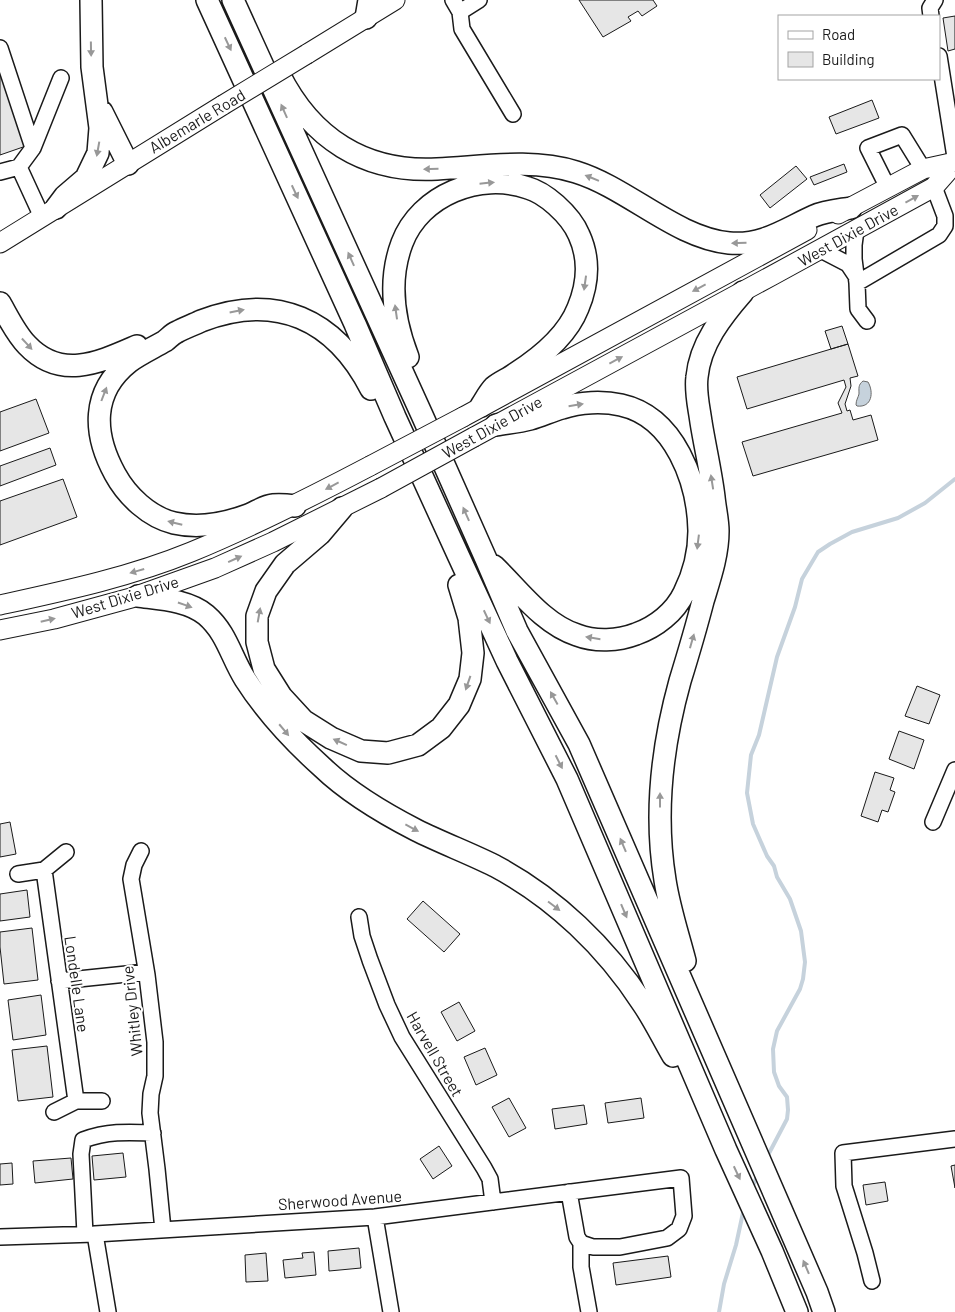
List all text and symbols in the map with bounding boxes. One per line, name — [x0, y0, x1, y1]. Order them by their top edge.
legend — [778, 15, 940, 80]
text: Road — [822, 25, 855, 43]
one-way arrow — [224, 37, 232, 51]
one-way arrow — [88, 41, 96, 57]
text: Building — [822, 50, 875, 68]
street label: Albemarle Road — [145, 84, 248, 157]
one-way arrow — [279, 104, 287, 118]
one-way arrow — [93, 141, 101, 157]
one-way arrow — [423, 166, 439, 174]
one-way arrow — [584, 174, 599, 182]
one-way arrow — [479, 179, 495, 187]
one-way arrow — [292, 185, 300, 199]
one-way arrow — [905, 195, 920, 203]
street label: West Dixie Drive — [794, 199, 901, 270]
one-way arrow — [730, 239, 746, 247]
one-way arrow — [346, 252, 354, 266]
one-way arrow — [581, 275, 589, 291]
one-way arrow — [692, 284, 707, 292]
one-way arrow — [392, 304, 400, 320]
one-way arrow — [230, 307, 246, 315]
one-way arrow — [21, 338, 33, 350]
one-way arrow — [609, 355, 622, 364]
one-way arrow — [101, 387, 108, 402]
street label: West Dixie Drive — [438, 391, 545, 462]
one-way arrow — [569, 400, 585, 408]
one-way arrow — [708, 474, 716, 490]
one-way arrow — [325, 482, 340, 490]
one-way arrow — [462, 507, 470, 521]
one-way arrow — [167, 519, 182, 527]
one-way arrow — [694, 534, 702, 550]
one-way arrow — [228, 554, 242, 562]
one-way arrow — [129, 567, 144, 575]
street label: West Dixie Drive — [69, 571, 181, 622]
one-way arrow — [178, 602, 193, 610]
one-way arrow — [255, 607, 263, 623]
one-way arrow — [483, 610, 491, 624]
one-way arrow — [40, 616, 55, 624]
one-way arrow — [584, 634, 600, 642]
one-way arrow — [688, 634, 696, 649]
one-way arrow — [463, 676, 471, 691]
one-way arrow — [550, 690, 558, 705]
one-way arrow — [278, 723, 289, 736]
one-way arrow — [333, 738, 347, 746]
one-way arrow — [555, 755, 563, 770]
one-way arrow — [656, 792, 664, 808]
one-way arrow — [405, 824, 419, 832]
one-way arrow — [618, 838, 626, 852]
one-way arrow — [547, 901, 561, 911]
one-way arrow — [620, 904, 628, 919]
street label: Londelle Lane — [61, 935, 94, 1033]
street label: Whitley Drive — [117, 965, 146, 1057]
street label: Harvell Street — [403, 1008, 467, 1100]
one-way arrow — [733, 1166, 741, 1180]
street label: Sherwood Avenue — [277, 1186, 403, 1213]
one-way arrow — [801, 1260, 809, 1274]

